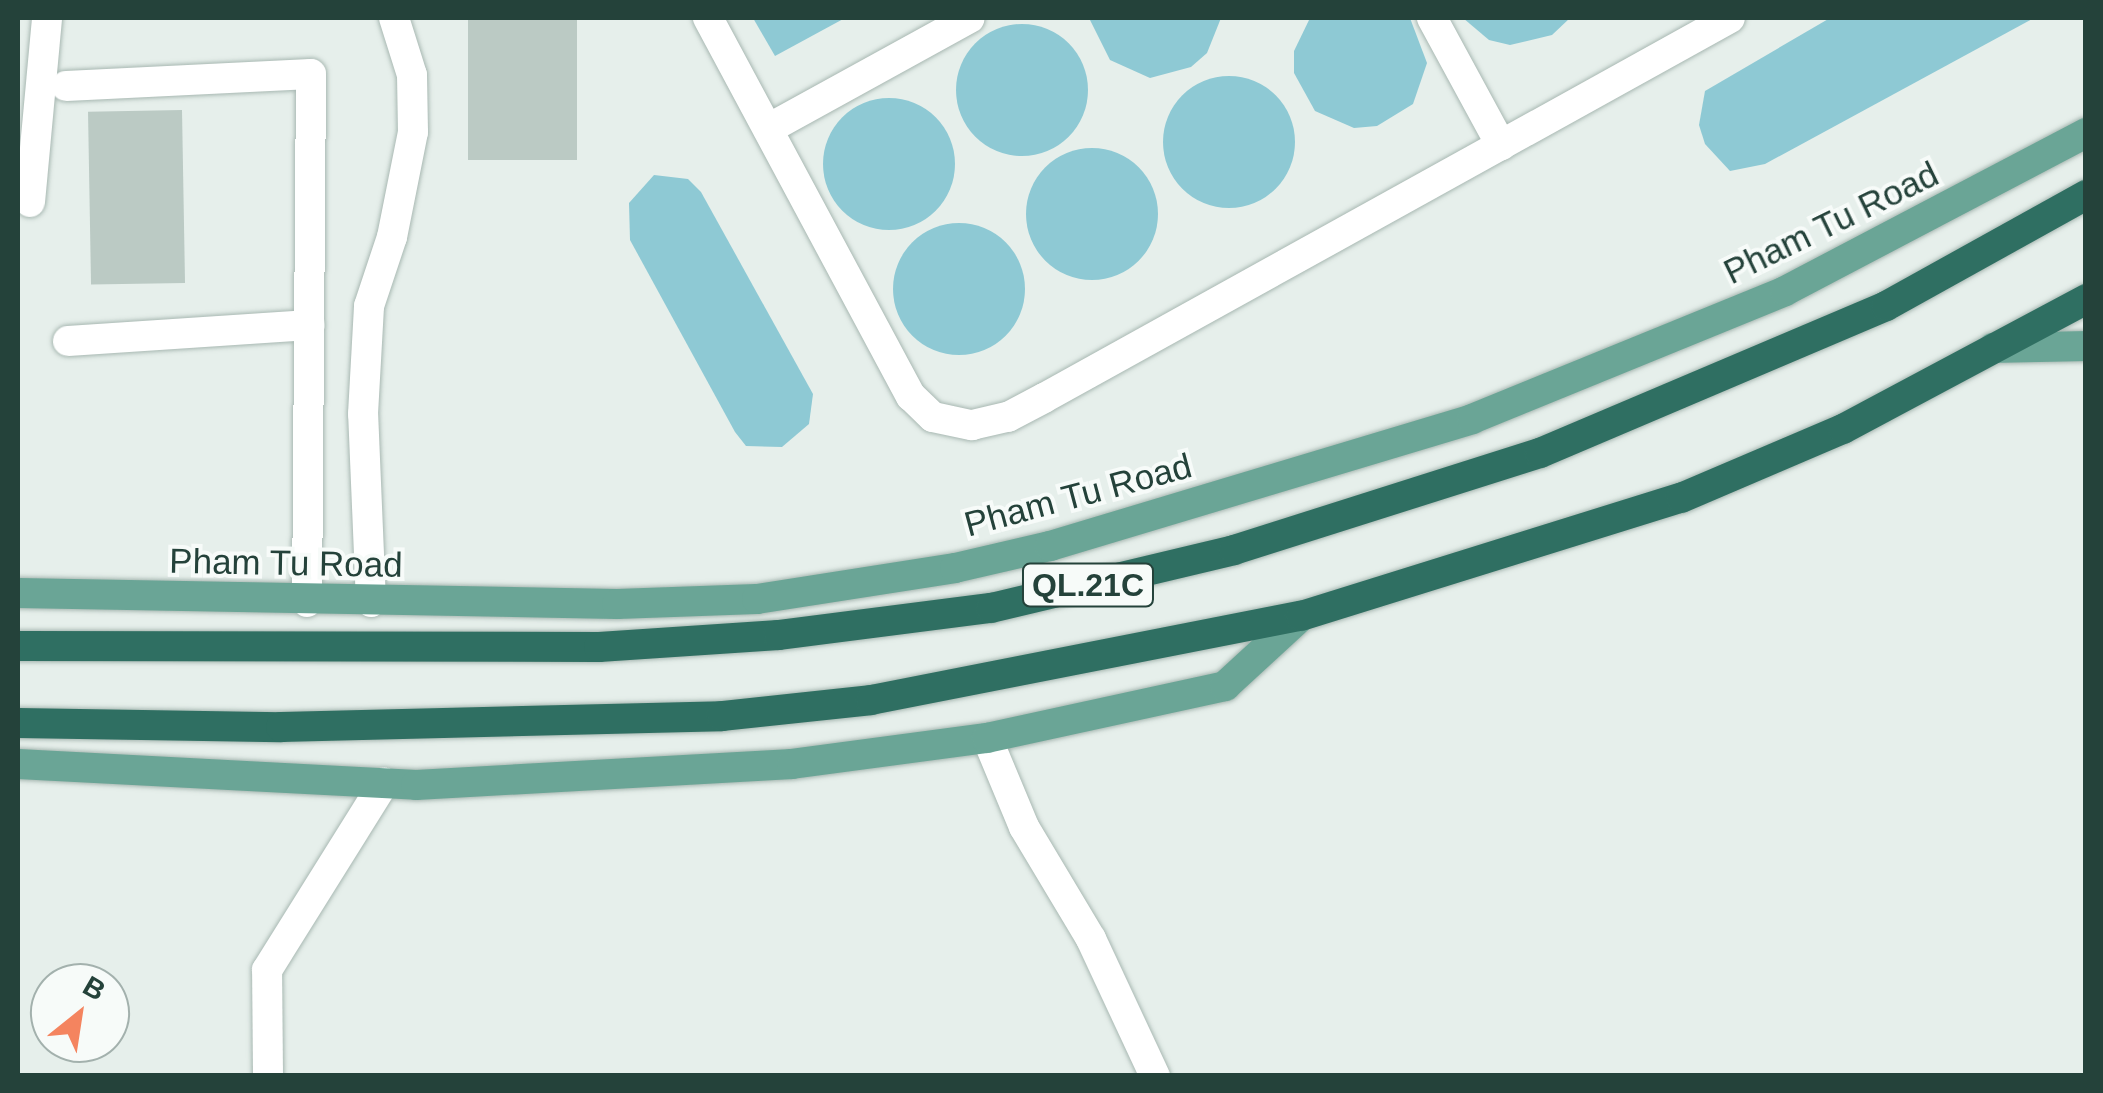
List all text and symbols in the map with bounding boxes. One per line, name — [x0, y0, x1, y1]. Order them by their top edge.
street label: Pham Tu Road — [1717, 153, 1945, 293]
street label: Pham Tu Road — [960, 444, 1196, 546]
street label: Pham Tu Road — [169, 540, 403, 586]
road number: QL.21C — [1020, 558, 1156, 612]
north arrow — [30, 963, 130, 1063]
text: B — [78, 970, 111, 1007]

